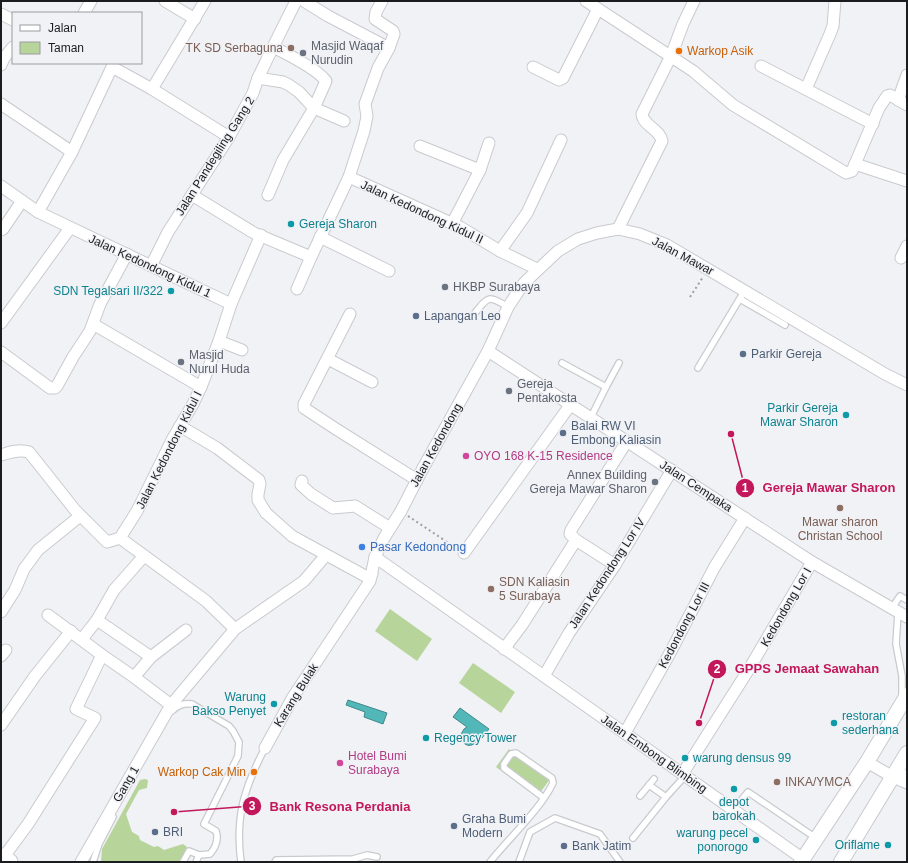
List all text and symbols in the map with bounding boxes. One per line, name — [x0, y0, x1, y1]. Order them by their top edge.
legend — [12, 12, 142, 64]
text: Jalan — [48, 21, 77, 35]
place label: Masjid Waqaf Nurudin — [311, 39, 384, 67]
text: Taman — [48, 41, 84, 55]
place label: TK SD Serbaguna — [186, 41, 283, 55]
marker: TK SD Serbaguna — [286, 43, 296, 53]
place label: Warkop Asik — [687, 44, 754, 58]
marker: Warkop Asik — [674, 46, 684, 56]
marker: Masjid Waqaf Nurudin — [298, 48, 308, 58]
street label: Jalan Pandegiling Gang 2 — [173, 94, 258, 218]
street label: Jalan Kedondong Kidul II — [359, 177, 485, 247]
place label: Gereja Sharon — [299, 217, 377, 231]
marker: Gereja Sharon — [286, 219, 296, 229]
street label: Jalan Kedondong Kidul 1 — [87, 231, 214, 301]
street label: Jalan Mawar — [650, 234, 716, 278]
place label: HKBP Surabaya — [453, 280, 540, 294]
marker: HKBP Surabaya — [440, 282, 450, 292]
place label: SDN Tegalsari II/322 — [53, 284, 163, 298]
marker: SDN Tegalsari II/322 — [166, 286, 176, 296]
place label: Lapangan Leo — [424, 309, 501, 323]
marker: Lapangan Leo — [411, 311, 421, 321]
place label: Parkir Gereja — [751, 347, 822, 361]
place label: Masjid Nurul Huda — [189, 348, 250, 376]
marker: Parkir Gereja — [738, 349, 748, 359]
marker: Masjid Nurul Huda — [176, 357, 186, 367]
place label: Gereja Pentakosta — [517, 377, 577, 405]
marker: Gereja Pentakosta — [504, 386, 514, 396]
street label: Jalan Kedondong Kidul I — [133, 389, 205, 511]
street label: Jalan Kedondong — [407, 401, 465, 489]
place label: Parkir Gereja Mawar Sharon — [760, 401, 838, 429]
marker: Parkir Gereja Mawar Sharon — [841, 410, 851, 420]
place label: Balai RW VI Embong Kaliasin — [571, 419, 661, 447]
marker: Balai RW VI Embong Kaliasin — [558, 428, 568, 438]
place label: OYO 168 K-15 Residence — [474, 449, 613, 463]
marker: OYO 168 K-15 Residence — [461, 451, 471, 461]
street label: Jalan Cempaka — [657, 457, 735, 515]
place label: Annex Building Gereja Mawar Sharon — [530, 468, 647, 496]
callout: Gereja Mawar Sharon — [735, 475, 904, 500]
marker: Annex Building Gereja Mawar Sharon — [650, 477, 660, 487]
text: Gereja Mawar Sharon — [763, 480, 896, 495]
text: 1 — [742, 481, 749, 495]
marker: Mawar sharon Christan School — [835, 503, 845, 513]
street label: Jalan Kedondong Lor IV — [566, 515, 648, 631]
place label: Mawar sharon Christan School — [798, 515, 882, 543]
place label: Pasar Kedondong — [370, 540, 466, 554]
marker: Pasar Kedondong — [357, 542, 367, 552]
street label: Kedondong Lor I — [758, 565, 814, 649]
place label: SDN Kaliasin 5 Surabaya — [499, 575, 570, 603]
street label: Kedondong Lor III — [655, 580, 713, 670]
marker: SDN Kaliasin 5 Surabaya — [486, 584, 496, 594]
callout: GPPS Jemaat Sawahan — [707, 656, 887, 681]
street label: Karang Bulak — [271, 660, 322, 729]
text: GPPS Jemaat Sawahan — [735, 661, 879, 676]
text: 2 — [714, 662, 721, 676]
place label: Warung Bakso Penyet — [192, 690, 267, 718]
marker: Warung Bakso Penyet — [269, 699, 279, 709]
place label: restoran sederhana — [842, 709, 899, 737]
street label: Jalan Embong Blimbing — [598, 712, 710, 796]
marker: restoran sederhana — [829, 718, 839, 728]
place label: Regency Tower — [434, 731, 517, 745]
marker: Regency Tower — [421, 733, 431, 743]
place label: Hotel Bumi Surabaya — [348, 749, 407, 777]
place label: warung densus 99 — [692, 751, 791, 765]
marker: warung densus 99 — [680, 753, 690, 763]
marker: Hotel Bumi Surabaya — [335, 758, 345, 768]
street label: Gang 1 — [110, 763, 142, 805]
place label: Warkop Cak Min — [158, 765, 246, 779]
marker: Warkop Cak Min — [249, 767, 259, 777]
place label: INKA/YMCA — [785, 775, 851, 789]
marker: INKA/YMCA — [772, 777, 782, 787]
marker: depot barokah — [729, 784, 739, 794]
callout: Bank Resona Perdania — [242, 794, 419, 819]
place label: depot barokah — [712, 795, 756, 823]
text: 3 — [249, 799, 256, 813]
text: Bank Resona Perdania — [270, 799, 411, 814]
place label: Graha Bumi Modern — [462, 812, 526, 840]
marker: Graha Bumi Modern — [449, 821, 459, 831]
place label: BRI — [163, 825, 183, 839]
place label: warung pecel ponorogo — [676, 826, 748, 854]
marker: BRI — [150, 827, 160, 837]
marker: warung pecel ponorogo — [751, 835, 761, 845]
place label: Oriflame — [835, 838, 880, 852]
place label: Bank Jatim — [572, 839, 631, 853]
marker: Oriflame — [883, 840, 893, 850]
marker: Bank Jatim — [559, 841, 569, 851]

